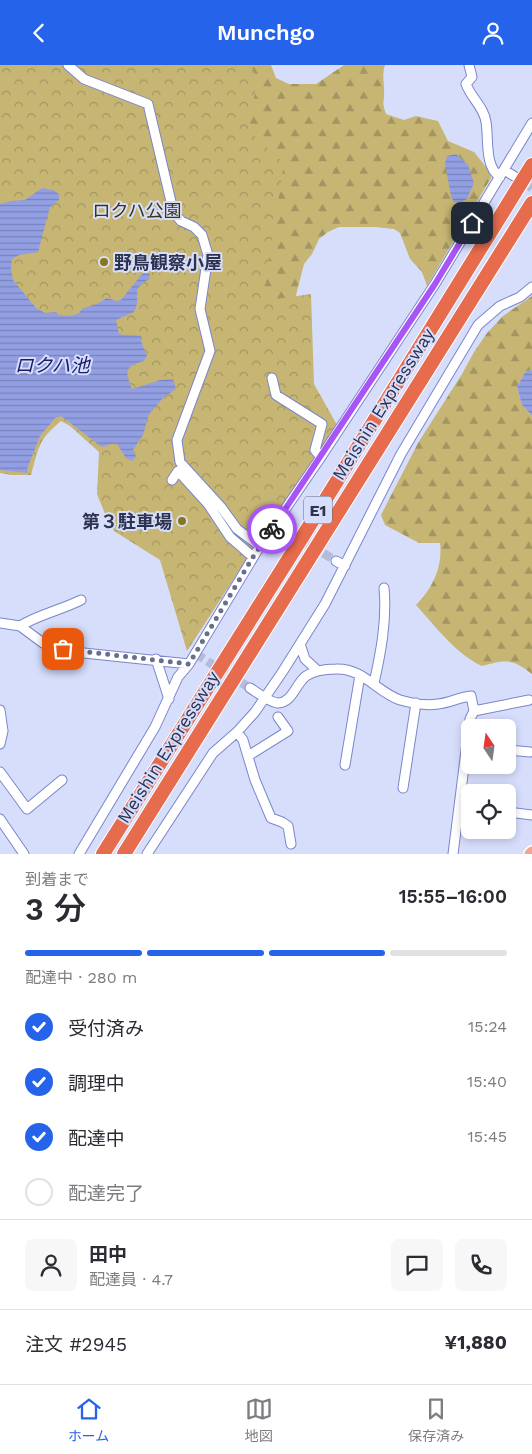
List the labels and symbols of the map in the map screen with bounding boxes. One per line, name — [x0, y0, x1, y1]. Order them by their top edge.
park label: ロクハ公園 — [92, 200, 182, 221]
pin — [451, 202, 493, 244]
place label: 野鳥観察小屋 — [114, 252, 222, 273]
marker: 野鳥観察小屋 — [98, 256, 110, 268]
street label: Meishin Expressway — [328, 324, 439, 484]
water label: ロクハ池 — [14, 354, 92, 377]
road number: E1 — [304, 497, 332, 523]
courier — [247, 504, 297, 554]
place label: 第３駐車場 — [82, 511, 172, 532]
marker: 第３駐車場 — [176, 515, 188, 527]
pin — [42, 628, 84, 670]
street label: Meishin Expressway — [113, 667, 224, 827]
north arrow — [461, 719, 516, 774]

